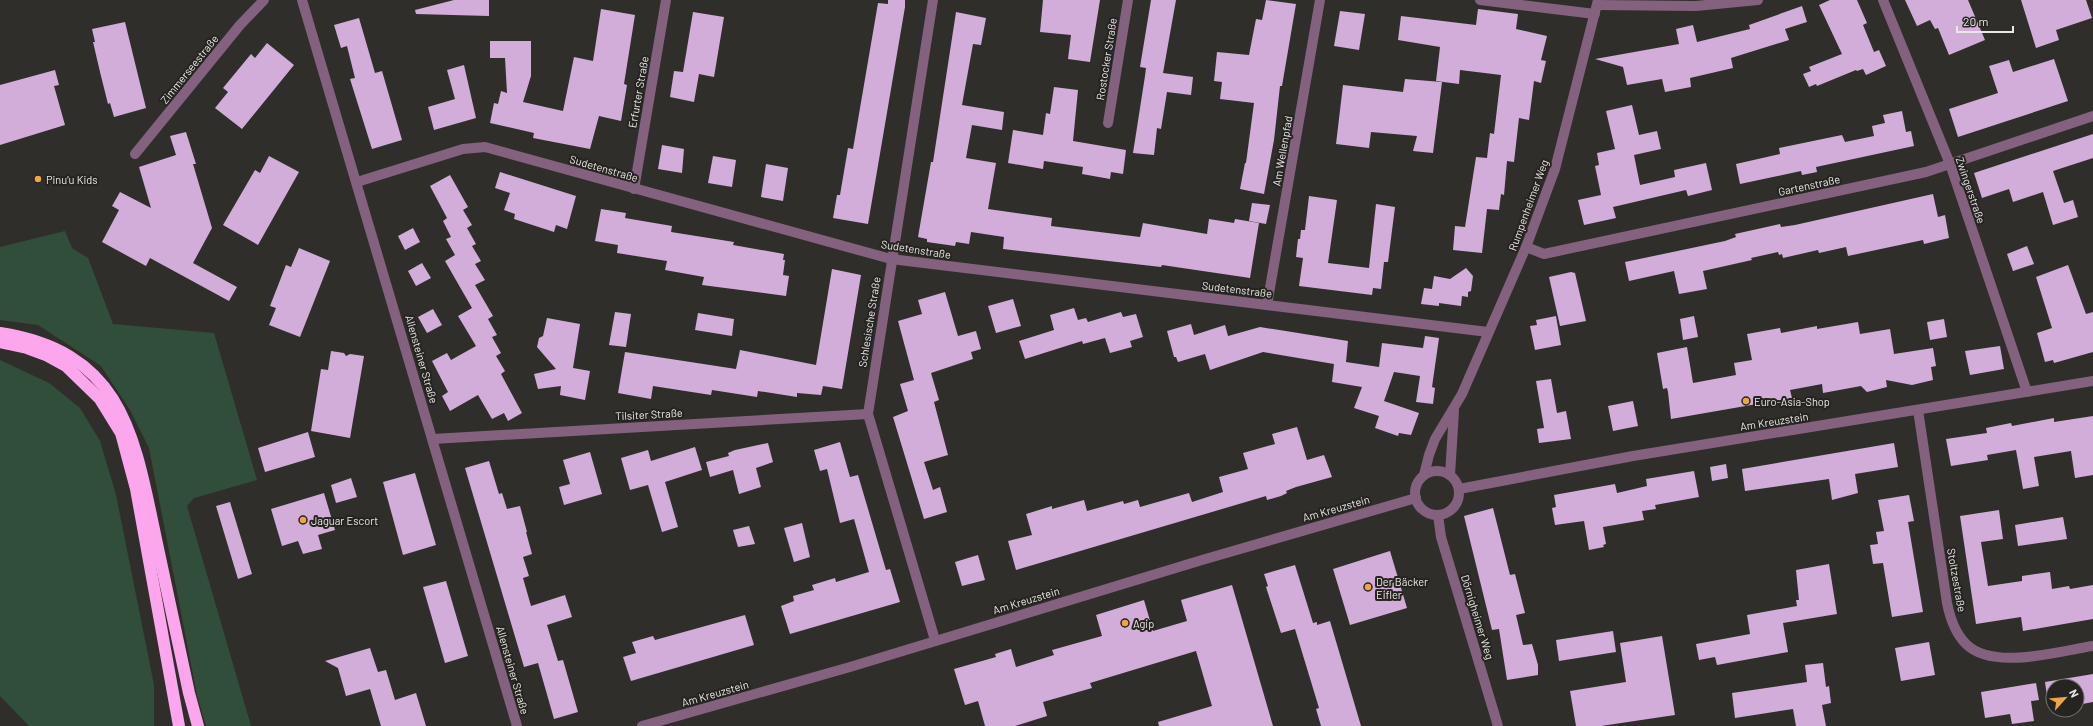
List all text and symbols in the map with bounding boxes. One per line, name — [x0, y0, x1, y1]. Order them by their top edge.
scale bar — [1957, 8, 2013, 34]
text: 20 m — [1963, 14, 1989, 28]
street label: Rostocker Straße — [1093, 17, 1119, 101]
street label: Zimmerseestraße — [157, 32, 221, 106]
street label: Erfurter Straße — [625, 55, 651, 129]
street label: Am Wellenpfad — [1269, 115, 1295, 187]
street label: Sudetenstraße — [568, 152, 640, 184]
street label: Zwingerstraße — [1954, 155, 1988, 225]
street label: Rumpenheimer Weg — [1505, 158, 1551, 252]
street label: Gartenstraße — [1777, 172, 1841, 198]
place label: Pinu'u Kids — [46, 173, 98, 186]
marker: Pinu'u Kids — [33, 174, 43, 184]
street label: Sudetenstraße — [880, 237, 952, 261]
street label: Schlesische Straße — [855, 276, 883, 368]
street label: Sudetenstraße — [1201, 278, 1273, 300]
street label: Allensteiner Straße — [403, 313, 441, 405]
place label: Euro-Asia-Shop — [1754, 395, 1830, 408]
marker: Euro-Asia-Shop — [1741, 396, 1751, 406]
street label: Tilsiter Straße — [615, 406, 683, 422]
street label: Am Kreuzstein — [1739, 409, 1809, 433]
street label: Am Kreuzstein — [1301, 492, 1371, 524]
place label: Jaguar Escort — [311, 514, 378, 527]
marker: Jaguar Escort — [298, 515, 308, 525]
street label: Stoltzestraße — [1945, 547, 1969, 613]
street label: Dörnigheimer Weg — [1459, 573, 1497, 661]
place label: Der Bäcker Eifler — [1376, 575, 1428, 601]
marker: Der Bäcker Eifler — [1363, 582, 1373, 592]
street label: Am Kreuzstein — [991, 584, 1061, 616]
place label: Agip — [1133, 617, 1154, 630]
marker: Agip — [1120, 618, 1130, 628]
street label: Allensteiner Straße — [494, 624, 532, 716]
street label: Am Kreuzstein — [680, 677, 750, 709]
north arrow — [2045, 678, 2085, 718]
text: N — [2067, 687, 2082, 699]

